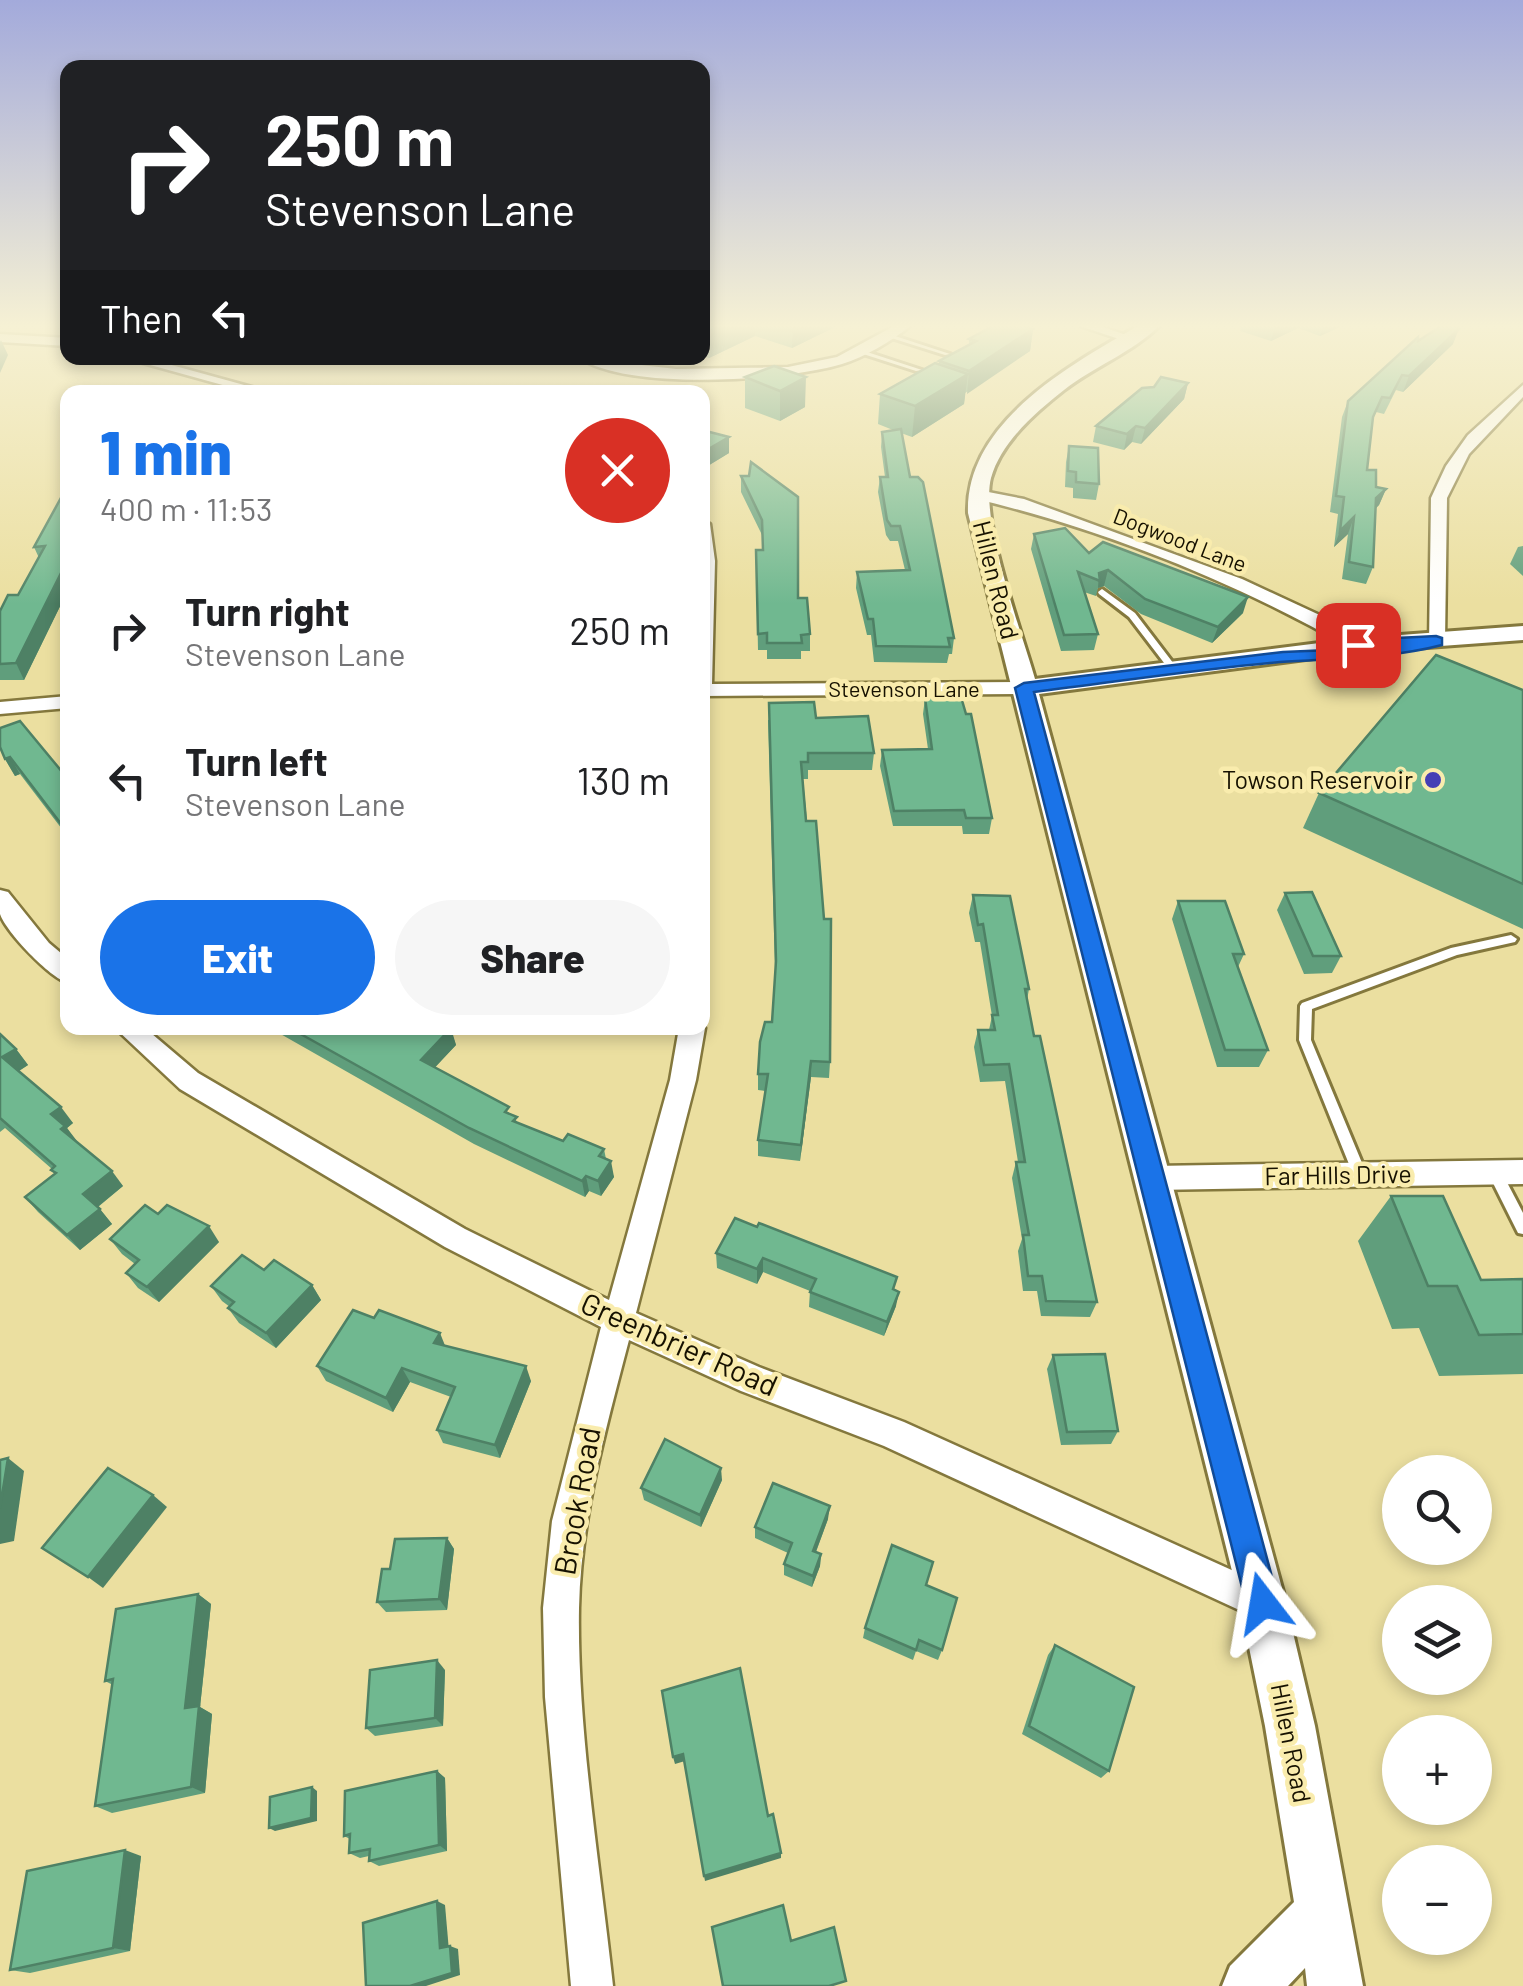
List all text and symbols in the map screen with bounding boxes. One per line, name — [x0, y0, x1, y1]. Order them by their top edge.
text: 250 m — [265, 96, 454, 180]
icon: right — [100, 100, 230, 230]
text: Stevenson Lane — [265, 181, 575, 235]
icon: left — [203, 290, 258, 345]
text: Then — [100, 295, 183, 341]
text: 1 min — [100, 415, 232, 487]
button: close — [565, 418, 670, 523]
text: 400 m · 11:53 — [100, 489, 272, 527]
street label: Dogwood Lane — [1110, 502, 1251, 576]
street label: Hillen Road — [968, 517, 1026, 642]
text: Turn right — [185, 588, 350, 634]
icon: right — [100, 603, 155, 658]
pin — [1316, 603, 1401, 688]
text: 250 m — [570, 607, 670, 653]
icon: arrive — [1331, 618, 1386, 673]
text: Stevenson Lane — [185, 634, 406, 672]
street label: Stevenson Lane — [828, 675, 980, 701]
text: Turn left — [185, 738, 328, 784]
icon: left — [100, 753, 155, 808]
text: 130 m — [577, 757, 670, 803]
place label: Towson Reservoir — [1222, 764, 1413, 794]
marker: Towson Reservoir — [1422, 769, 1444, 791]
text: Stevenson Lane — [185, 784, 406, 822]
button: Exit — [100, 900, 375, 1015]
button: Share — [395, 900, 670, 1015]
street label: Far Hills Drive — [1264, 1158, 1412, 1190]
street label: Greenbrier Road — [576, 1284, 784, 1403]
street label: Brook Road — [545, 1424, 607, 1577]
map controls — [1382, 1455, 1492, 1955]
button: search — [1382, 1455, 1492, 1565]
position arrow — [1211, 1551, 1315, 1655]
button: layers — [1382, 1585, 1492, 1695]
street label: Hillen Road — [1266, 1680, 1318, 1805]
button: + — [1382, 1715, 1492, 1825]
button: − — [1382, 1845, 1492, 1955]

